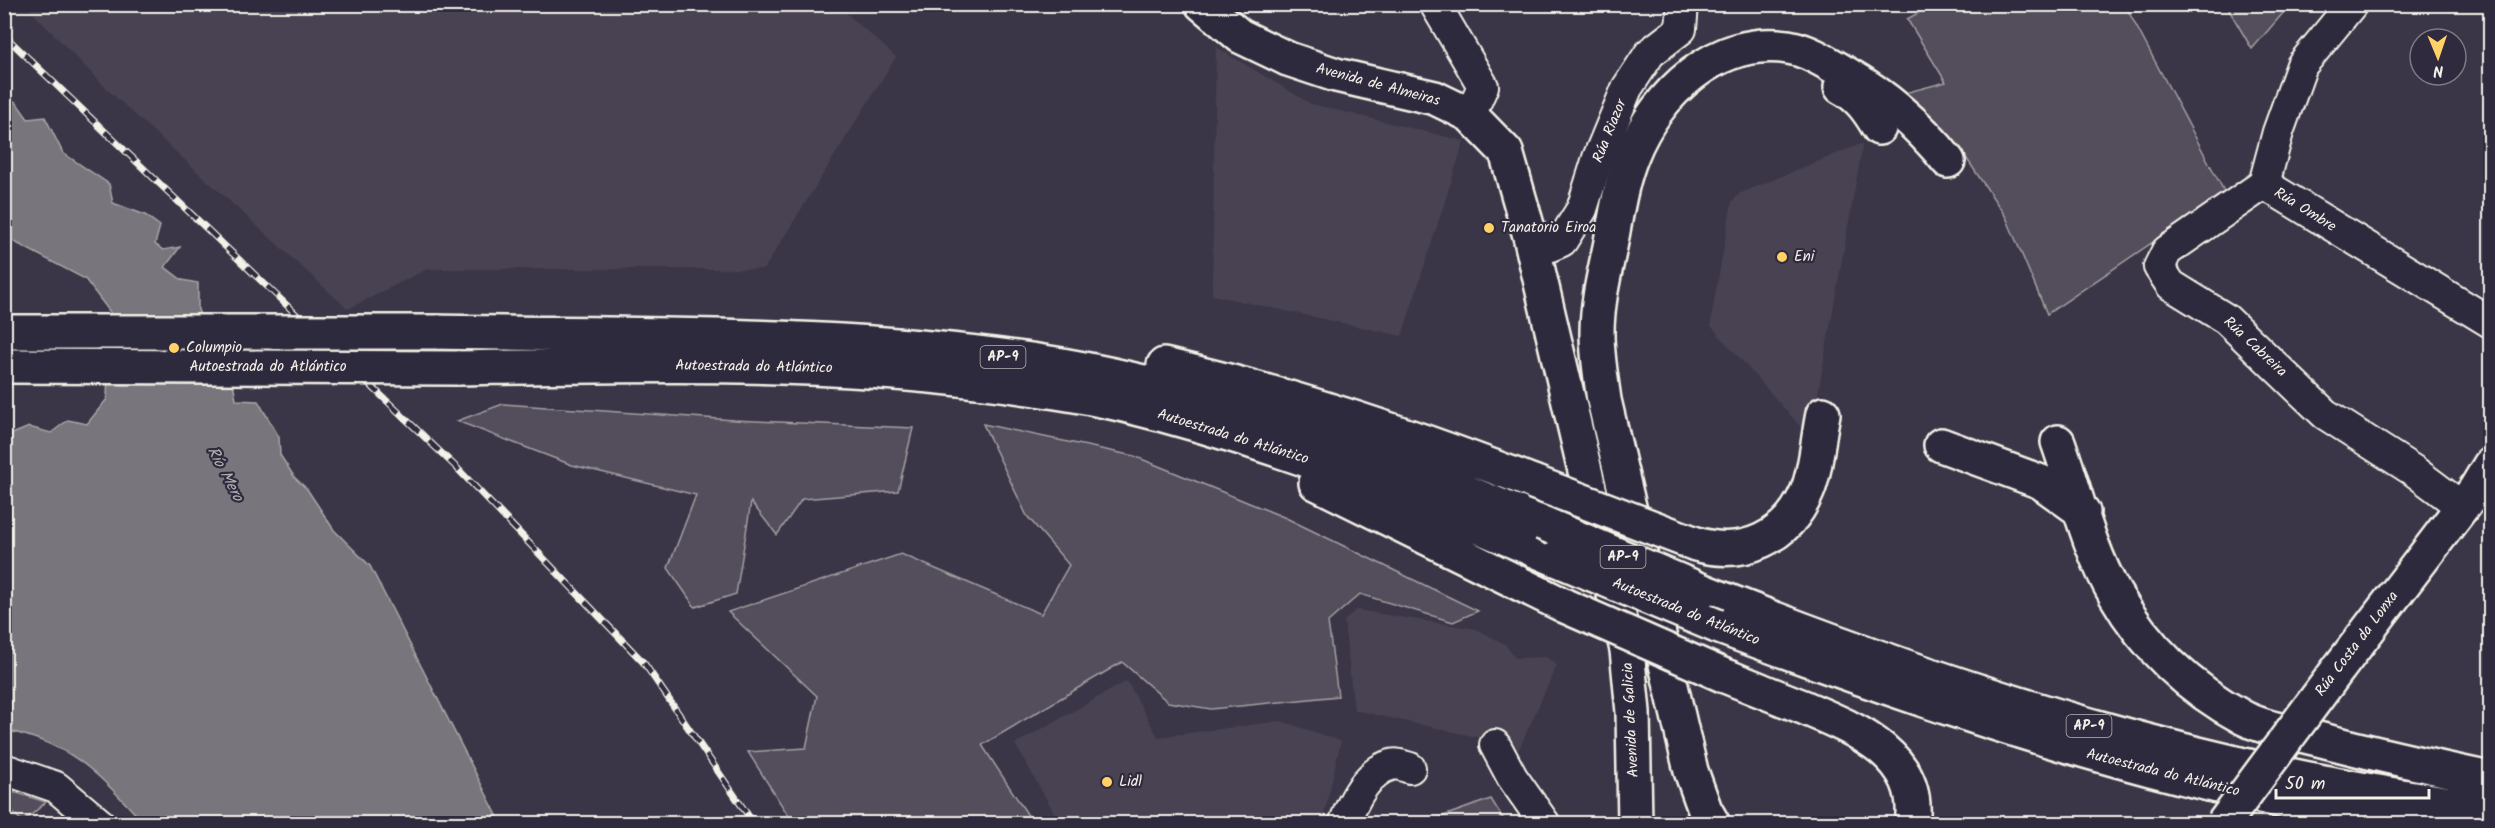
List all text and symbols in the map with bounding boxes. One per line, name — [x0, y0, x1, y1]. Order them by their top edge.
north arrow — [2408, 27, 2468, 87]
street label: Avenida de Almeiras — [1313, 57, 1444, 113]
text: N — [2433, 58, 2444, 83]
street label: Rúa Riazor — [1586, 95, 1634, 166]
street label: Rúa Ombre — [2269, 181, 2341, 239]
place label: Tanatorio Eiroa — [1501, 216, 1596, 240]
marker: Tanatorio Eiroa — [1482, 221, 1496, 235]
place label: Eni — [1794, 245, 1816, 269]
marker: Eni — [1775, 250, 1789, 264]
street label: Rúa Cabreira — [2217, 311, 2293, 383]
place label: Columpio — [186, 336, 242, 360]
marker: Columpio — [167, 341, 181, 355]
road number: AP-9 — [980, 346, 1026, 368]
street label: Autoestrada do Atlántico — [675, 354, 833, 380]
street label: Autoestrada do Atlántico — [189, 355, 347, 379]
street label: Autoestrada do Atlántico — [1154, 403, 1312, 472]
water label: Río Mero — [200, 442, 251, 508]
road number: AP-9 — [1600, 546, 1646, 568]
street label: Autoestrada do Atlántico — [1609, 571, 1764, 653]
street label: Rúa Costa da Lonxa — [2309, 586, 2405, 702]
street label: Avenida de Galicia — [1616, 662, 1646, 778]
road number: AP-9 — [2066, 715, 2112, 737]
street label: Autoestrada do Atlántico — [2084, 742, 2242, 804]
scale bar — [2276, 762, 2429, 800]
place label: Lidl — [1119, 770, 1142, 794]
text: 50 m — [2285, 770, 2325, 799]
marker: Lidl — [1100, 775, 1114, 789]

